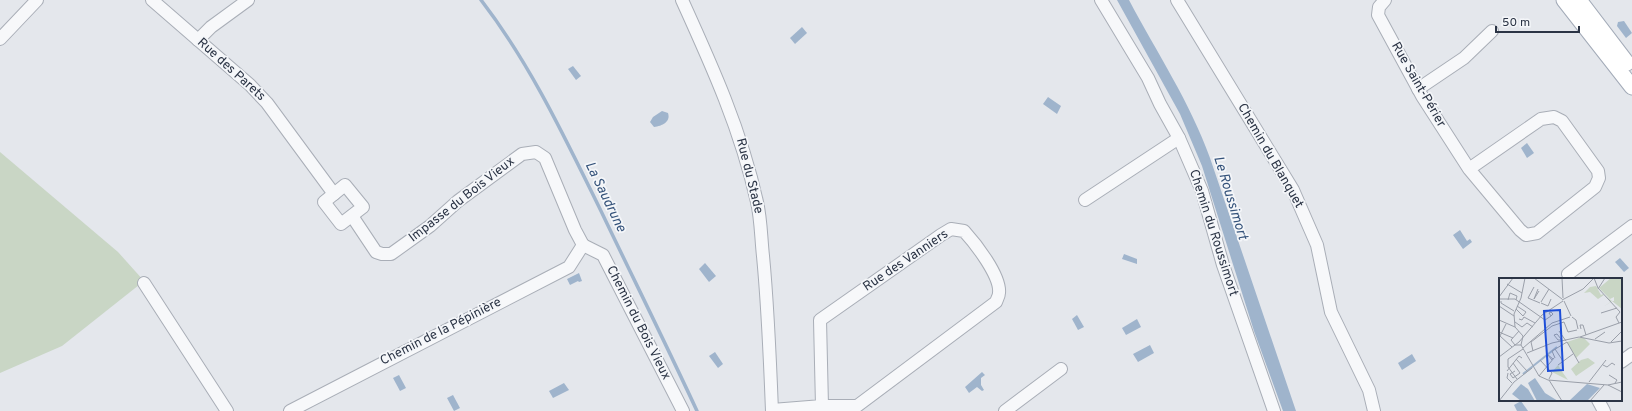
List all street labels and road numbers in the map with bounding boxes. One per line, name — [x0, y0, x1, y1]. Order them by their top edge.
street label: Rue des Parets — [194, 35, 268, 105]
street label: Rue Saint-Périer — [1387, 39, 1449, 131]
street label: Chemin du Blanquet — [1234, 101, 1307, 211]
street label: Rue du Stade — [732, 137, 766, 215]
street label: Impasse du Bois Vieux — [406, 154, 518, 246]
street label: Chemin du Roussimort — [1185, 168, 1241, 298]
street label: Rue des Vanniers — [860, 227, 952, 295]
street label: Chemin du Bois Vieux — [602, 263, 674, 383]
street label: Chemin de la Pépinière — [378, 295, 504, 369]

